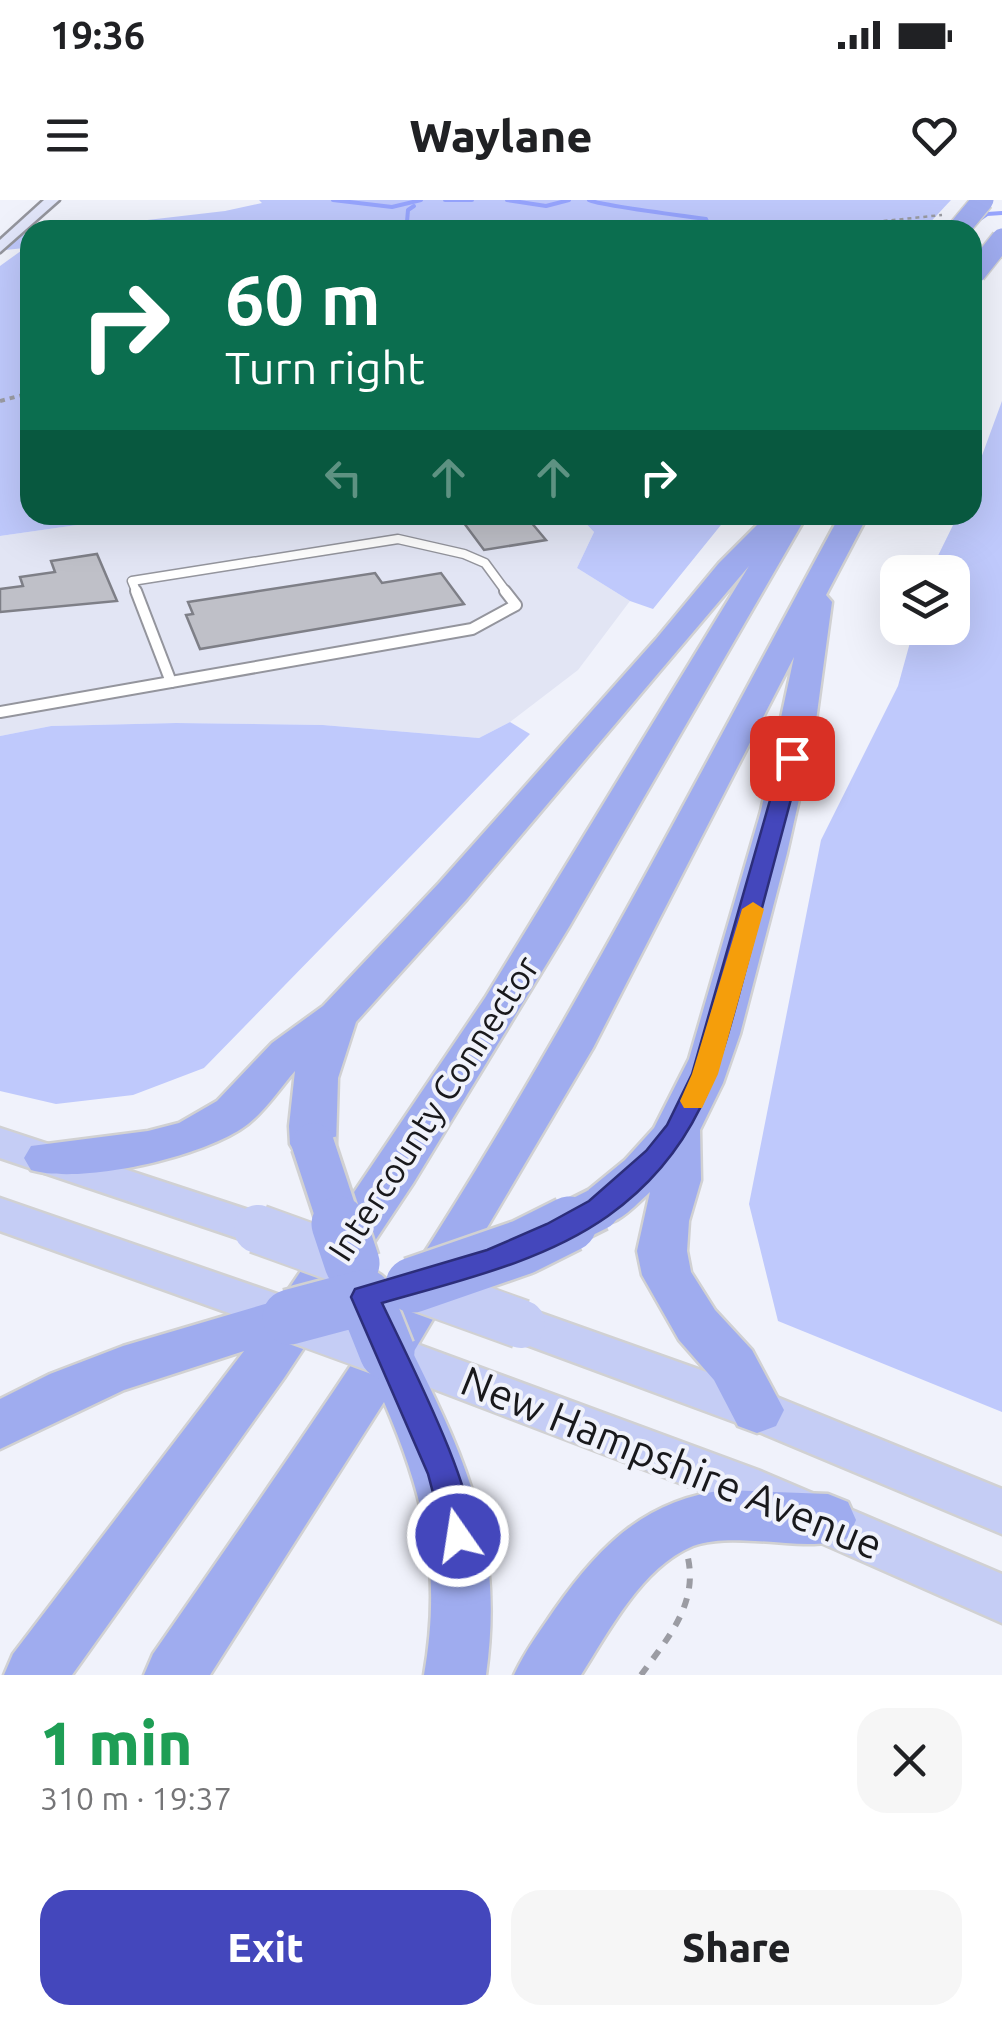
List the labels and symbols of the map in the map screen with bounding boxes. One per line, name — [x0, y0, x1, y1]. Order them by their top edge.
pin — [750, 716, 835, 801]
street label: Intercounty Connector — [319, 948, 547, 1268]
street label: New Hampshire Avenue — [455, 1356, 889, 1568]
position arrow — [406, 1484, 510, 1588]

